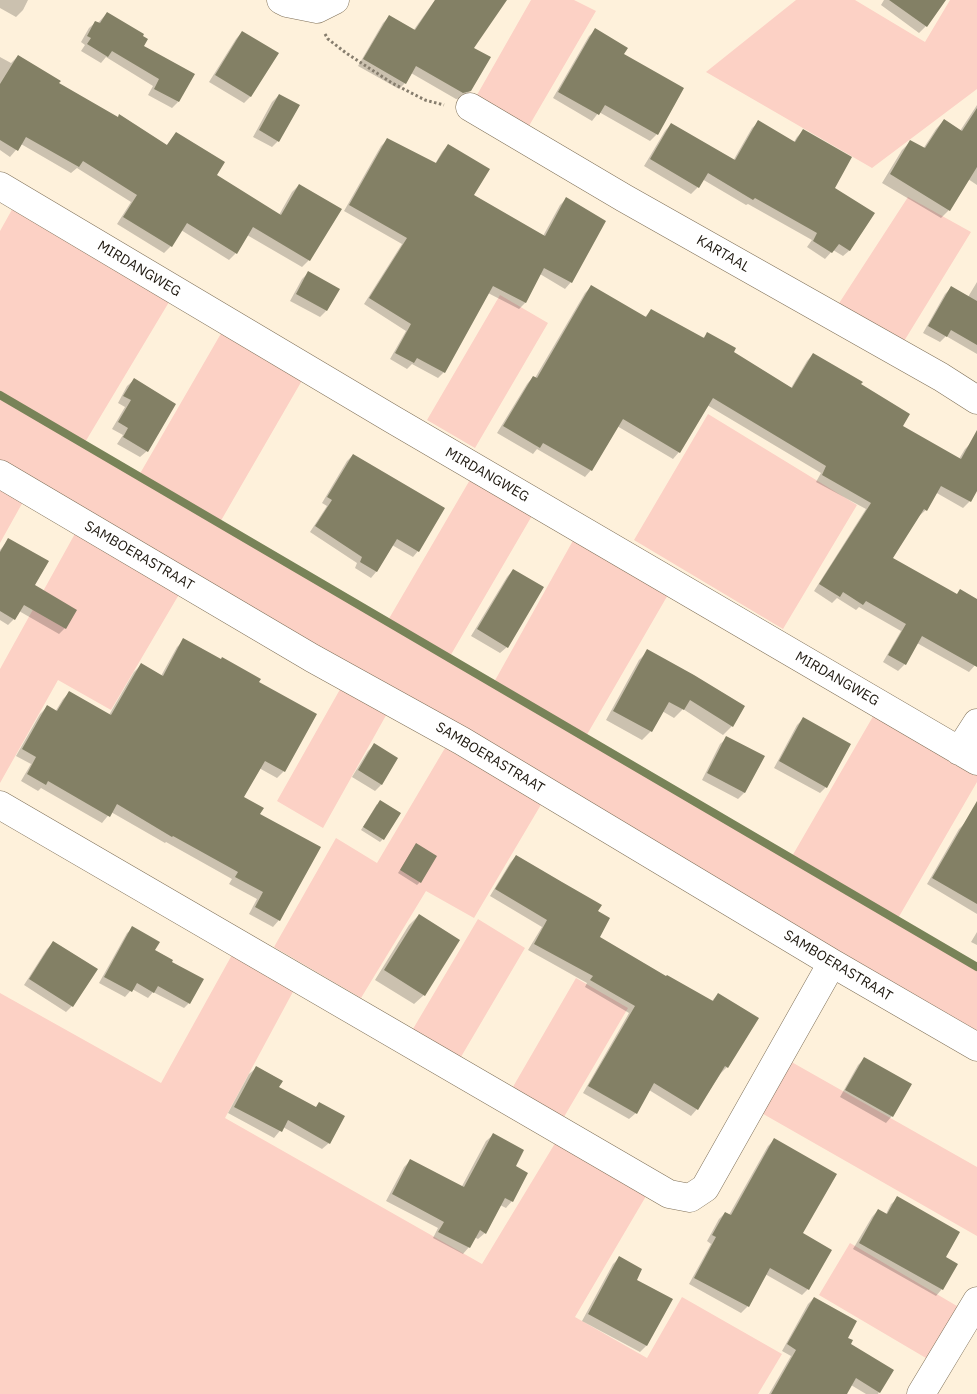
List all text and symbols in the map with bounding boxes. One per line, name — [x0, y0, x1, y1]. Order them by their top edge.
street label: KARTAAL — [693, 232, 753, 276]
street label: MIRDANGWEG — [94, 238, 184, 300]
street label: MIRDANGWEG — [442, 444, 532, 506]
street label: SAMBOERASTRAAT — [81, 518, 197, 594]
street label: MIRDANGWEG — [792, 648, 882, 710]
street label: SAMBOERASTRAAT — [433, 719, 547, 797]
street label: SAMBOERASTRAAT — [781, 927, 895, 1005]

